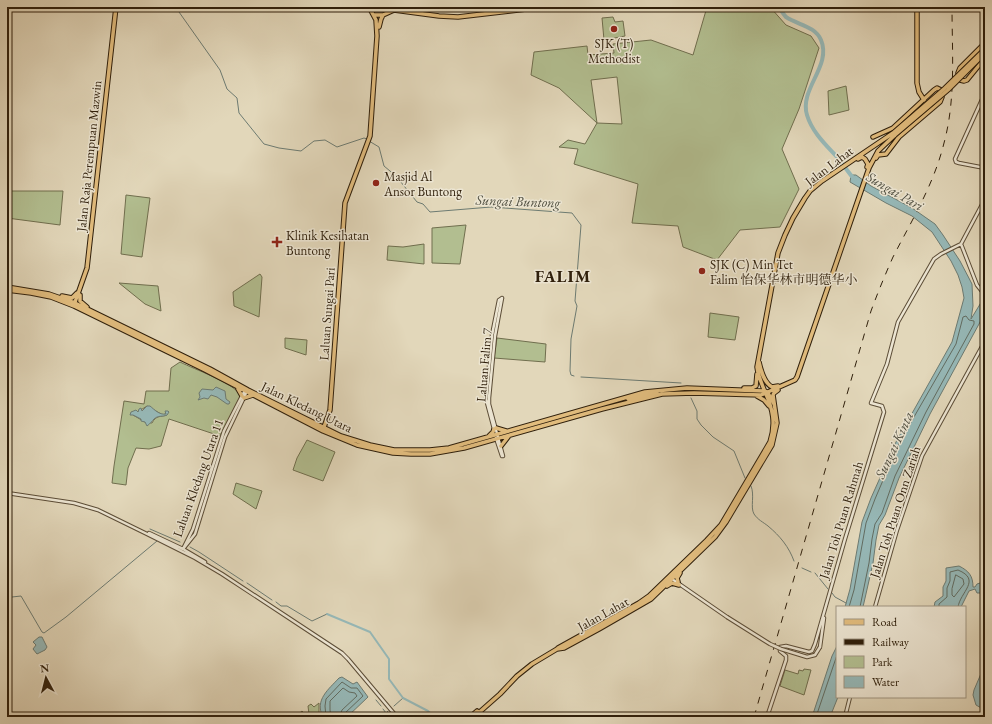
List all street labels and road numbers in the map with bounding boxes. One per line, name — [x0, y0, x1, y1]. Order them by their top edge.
street label: Jalan Raja Perempuan Mazwin — [72, 79, 105, 233]
street label: Jalan Lahat — [801, 142, 857, 190]
street label: Laluan Sungai Pari — [315, 267, 339, 361]
street label: Laluan Falim 7 — [472, 327, 496, 403]
street label: Jalan Kledang Utara — [258, 377, 356, 437]
street label: Laluan Kledang Utara 11 — [169, 417, 227, 539]
street label: Jalan Toh Puan Onn Zariah — [865, 444, 924, 581]
street label: Jalan Toh Puan Rahmah — [815, 459, 867, 582]
street label: Jalan Lahat — [573, 593, 632, 636]

